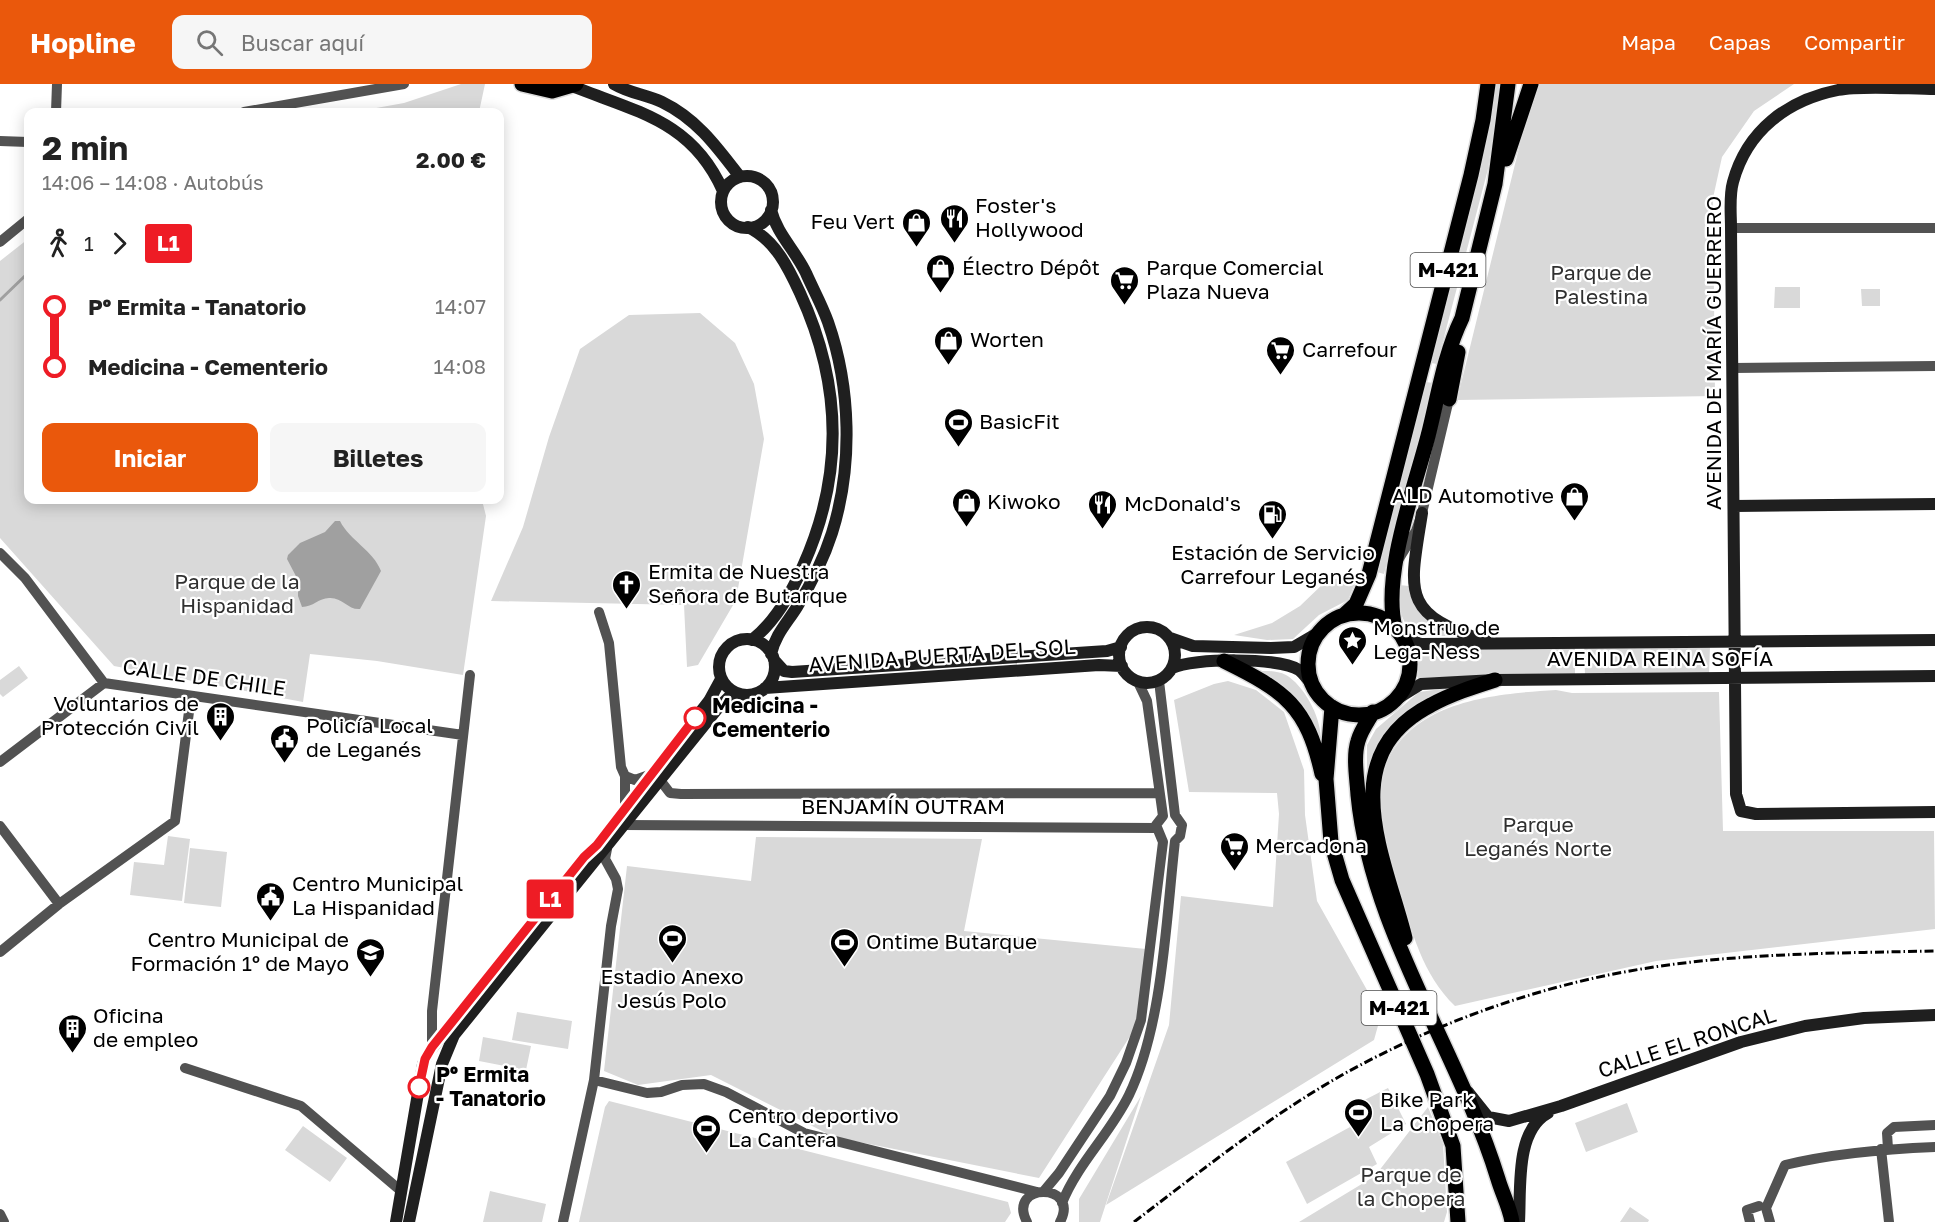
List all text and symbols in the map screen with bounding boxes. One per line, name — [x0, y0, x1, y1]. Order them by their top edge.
search box — [172, 15, 592, 69]
text: Hopline — [30, 26, 136, 59]
icon: search — [193, 26, 226, 59]
text: Buscar aquí — [241, 29, 364, 56]
text: Mapa — [1621, 29, 1676, 55]
text: Capas — [1709, 29, 1771, 55]
text: Compartir — [1804, 29, 1905, 55]
text: 2 min — [42, 128, 128, 167]
text: 2.00 € — [416, 146, 486, 173]
text: 14:06 – 14:08 · Autobús — [42, 170, 264, 194]
place label: Foster's Hollywood — [975, 192, 1084, 242]
street label: AVENIDA DE MARÍA GUERRERO — [1700, 196, 1726, 510]
restaurant icon: Foster's Hollywood — [938, 202, 970, 244]
shop icon: Feu Vert — [900, 206, 932, 248]
place label: Feu Vert — [811, 208, 895, 234]
icon: walk — [42, 227, 75, 260]
icon: forward — [103, 227, 136, 260]
text: L1 — [157, 230, 180, 256]
text: 1 — [84, 231, 94, 255]
shop icon: Électro Dépôt — [925, 252, 957, 294]
road number: M-421 — [1410, 253, 1486, 287]
place label: Électro Dépôt — [962, 254, 1100, 280]
place label: Parque Comercial Plaza Nueva — [1146, 254, 1324, 304]
park label: Parque de Palestina — [1550, 259, 1652, 309]
supermarket icon: Parque Comercial Plaza Nueva — [1109, 264, 1141, 306]
text: Pº Ermita - Tanatorio — [88, 293, 306, 320]
text: 14:07 — [435, 294, 486, 318]
shop icon: Worten — [933, 324, 965, 366]
place label: Worten — [970, 326, 1044, 352]
supermarket icon: Carrefour — [1265, 334, 1297, 376]
place label: Carrefour — [1302, 336, 1397, 362]
text: Medicina - Cementerio — [88, 353, 328, 380]
text: 14:08 — [434, 354, 486, 378]
sports icon: BasicFit — [942, 406, 974, 448]
place label: BasicFit — [979, 408, 1060, 434]
button: Iniciar — [42, 423, 258, 492]
button: Billetes — [270, 423, 486, 492]
shop icon: ALD Automotive — [1559, 480, 1591, 522]
place label: ALD Automotive — [1392, 482, 1554, 508]
shop icon: Kiwoko — [950, 486, 982, 528]
place label: Kiwoko — [987, 488, 1061, 514]
restaurant icon: McDonald's — [1087, 488, 1119, 530]
place label: McDonald's — [1124, 490, 1241, 516]
fuel station icon: Estación de Servicio Carrefour Leganés — [1257, 498, 1289, 540]
place label: Estación de Servicio Carrefour Leganés — [1171, 539, 1375, 589]
place label: Ermita de Nuestra Señora de Butarque — [648, 558, 847, 608]
park label: Parque de la Hispanidad — [174, 568, 300, 618]
church icon: Ermita de Nuestra Señora de Butarque — [611, 568, 643, 610]
place label: Monstruo de Lega-Ness — [1373, 614, 1500, 664]
place icon: Monstruo de Lega-Ness — [1336, 624, 1368, 666]
street label: AVENIDA PUERTA DEL SOL — [808, 633, 1076, 677]
street label: AVENIDA REINA SOFÍA — [1547, 645, 1773, 671]
street label: CALLE DE CHILE — [121, 653, 287, 701]
place label: Voluntarios de Protección Civil — [41, 690, 199, 740]
place label: Medicina - Cementerio — [712, 692, 830, 742]
building icon: Voluntarios de Protección Civil — [204, 700, 236, 742]
marker: Medicina - Cementerio — [684, 707, 706, 729]
place label: Policía Local de Leganés — [306, 712, 433, 762]
public building icon: Policía Local de Leganés — [269, 722, 301, 764]
street label: BENJAMÍN OUTRAM — [801, 793, 1005, 819]
park label: Parque Leganés Norte — [1464, 811, 1612, 861]
supermarket icon: Mercadona — [1218, 830, 1250, 872]
place label: Mercadona — [1255, 832, 1367, 858]
place label: Centro Municipal La Hispanidad — [292, 870, 463, 920]
public building icon: Centro Municipal La Hispanidad — [255, 880, 287, 922]
line badge: L1 — [523, 880, 577, 918]
text: L1 — [539, 886, 561, 912]
sports icon: Estadio Anexo Jesús Polo — [656, 922, 688, 964]
place label: Centro Municipal de Formación 1º de Mayo — [130, 926, 349, 976]
sports icon: Ontime Butarque — [829, 926, 861, 968]
place label: Ontime Butarque — [866, 928, 1037, 954]
school or university icon: Centro Municipal de Formación 1º de Mayo — [354, 936, 386, 978]
place label: Estadio Anexo Jesús Polo — [600, 963, 744, 1013]
road number: M-421 — [1362, 991, 1436, 1025]
street label: CALLE EL RONCAL — [1594, 1001, 1779, 1083]
place label: Oficina de empleo — [93, 1002, 198, 1052]
building icon: Oficina de empleo — [56, 1012, 88, 1054]
place label: Pº Ermita - Tanatorio — [436, 1061, 546, 1111]
marker: Pº Ermita - Tanatorio — [408, 1076, 430, 1098]
place label: Bike Park La Chopera — [1380, 1086, 1494, 1136]
sports icon: Bike Park La Chopera — [1343, 1096, 1375, 1138]
place label: Centro deportivo La Cantera — [728, 1102, 899, 1152]
sports icon: Centro deportivo La Cantera — [691, 1112, 723, 1154]
park label: Parque de la Chopera — [1357, 1161, 1465, 1211]

